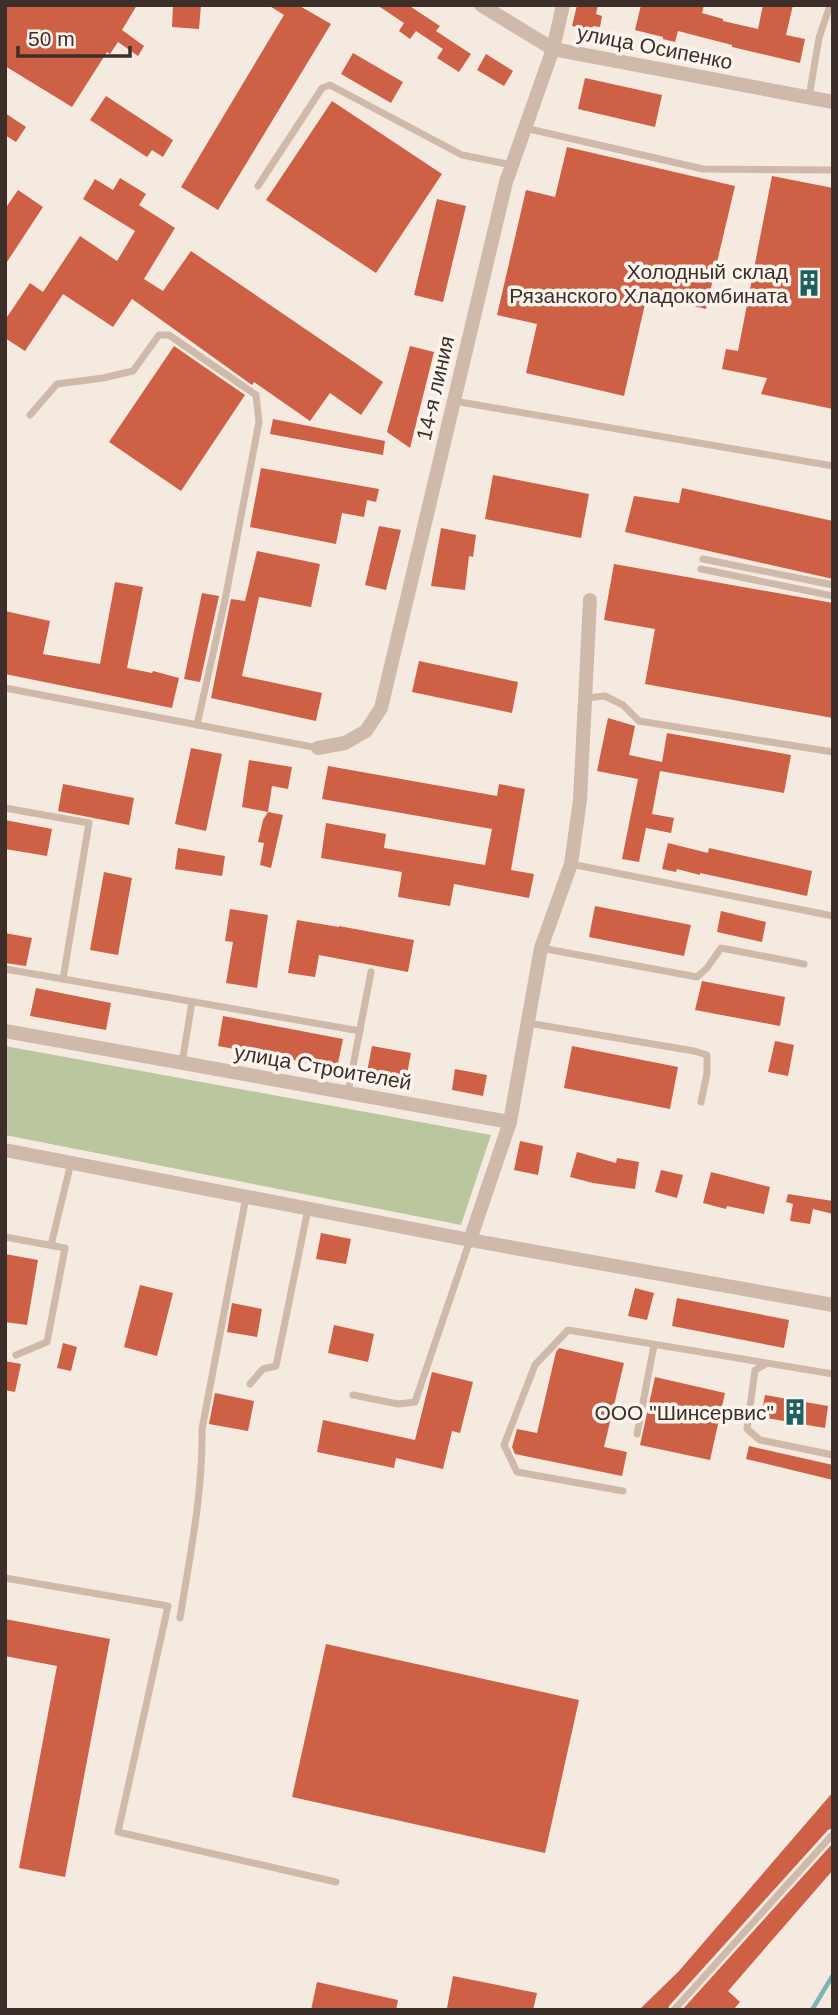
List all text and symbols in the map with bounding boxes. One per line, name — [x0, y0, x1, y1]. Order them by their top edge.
scale bar — [18, 14, 130, 58]
street label: улица Осипенко — [575, 21, 735, 73]
text: 50 m — [28, 27, 75, 50]
place label: Холодный склад Рязанского Хладокомбината — [509, 260, 788, 307]
building icon: Холодный склад Рязанского Хладокомбината — [794, 268, 824, 298]
street label: 14-я линия — [412, 334, 458, 442]
street label: улица Строителей — [233, 1040, 413, 1094]
building icon: ООО "Шинсервис" — [780, 1397, 810, 1427]
place label: ООО "Шинсервис" — [594, 1401, 774, 1424]

